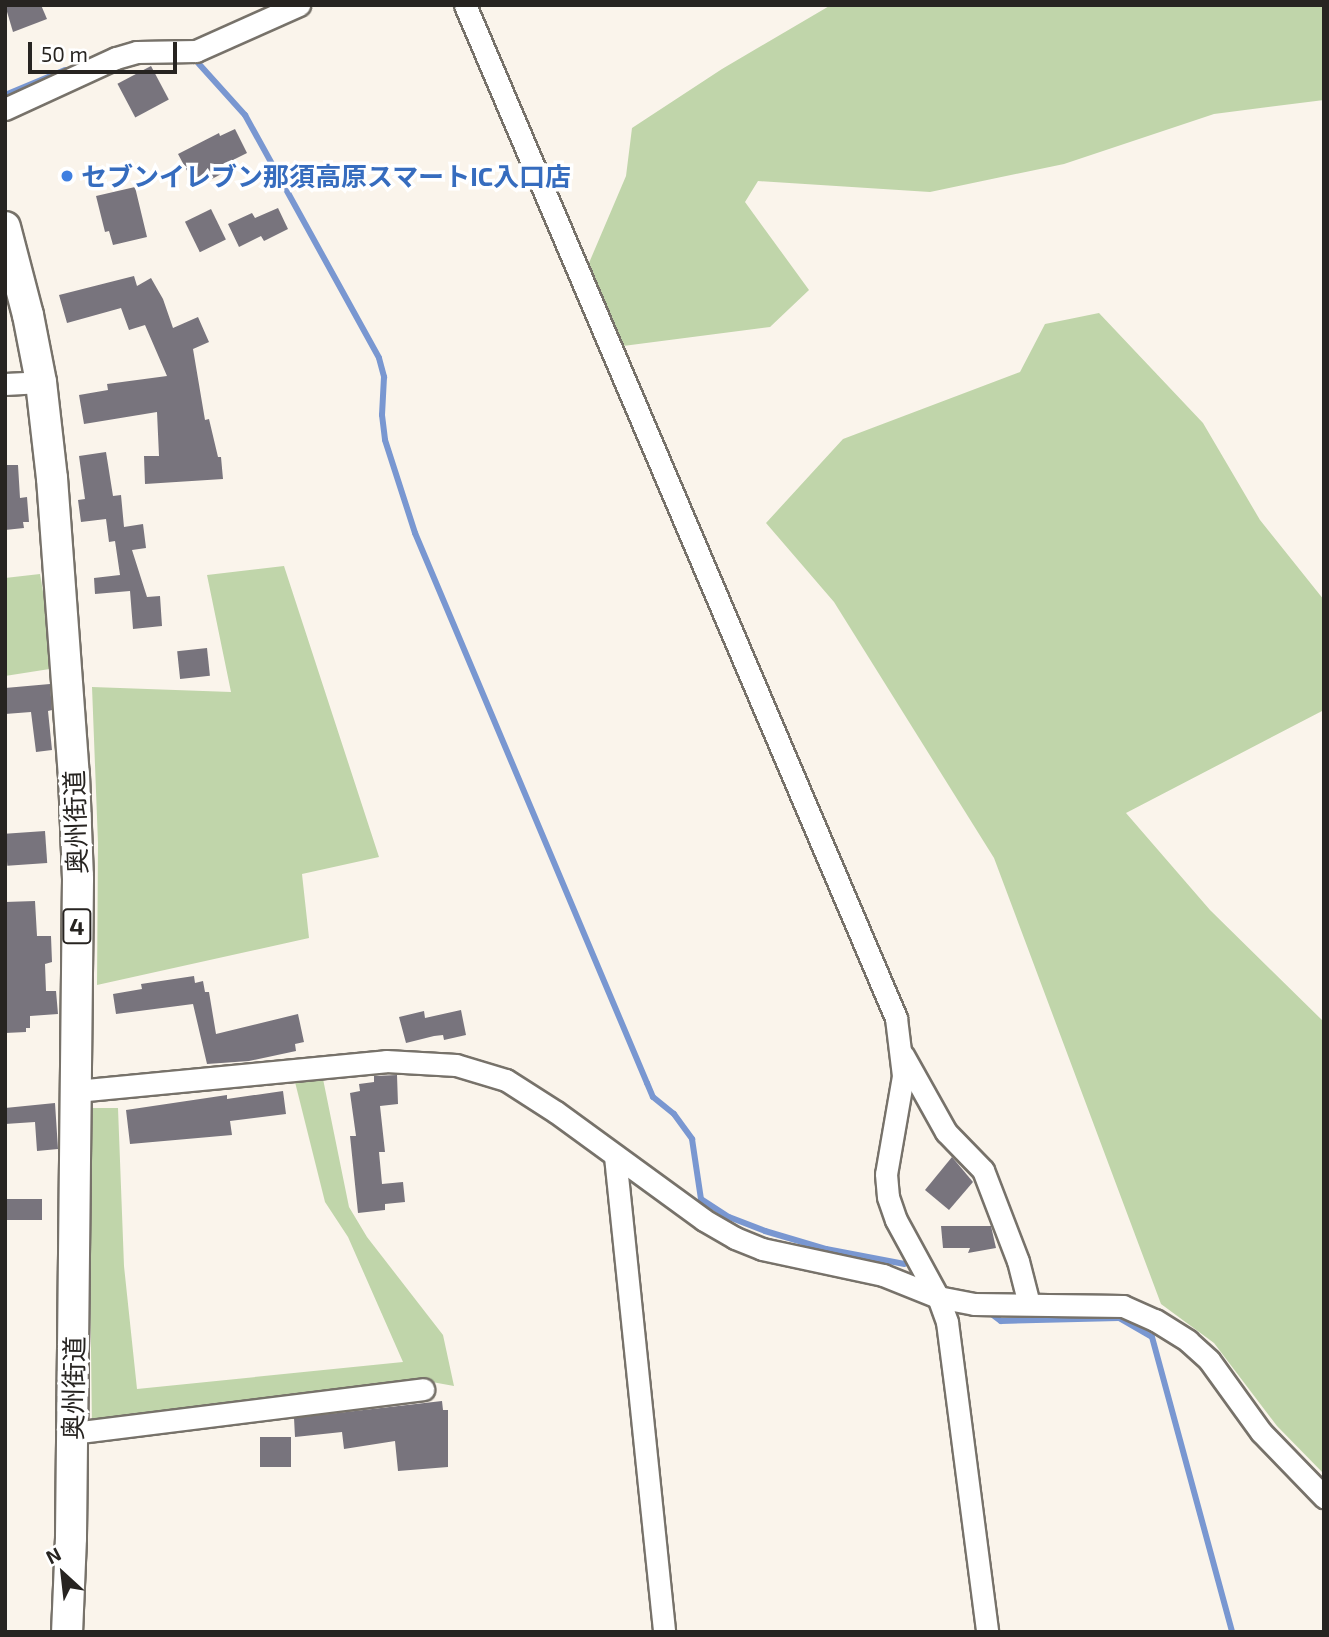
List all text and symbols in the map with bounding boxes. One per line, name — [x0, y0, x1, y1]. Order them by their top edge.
scale bar — [32, 28, 180, 72]
text: 50 m — [41, 41, 88, 66]
place label: セブンイレブン那須高原スマートIC入口店 — [81, 160, 572, 192]
marker: セブンイレブン那須高原スマートIC入口店 — [59, 168, 75, 184]
street label: 奥州街道 — [58, 769, 92, 875]
road number: 4 — [61, 906, 93, 946]
street label: 奥州街道 — [56, 1336, 90, 1440]
north arrow — [28, 1539, 98, 1609]
text: N — [42, 1541, 65, 1568]

